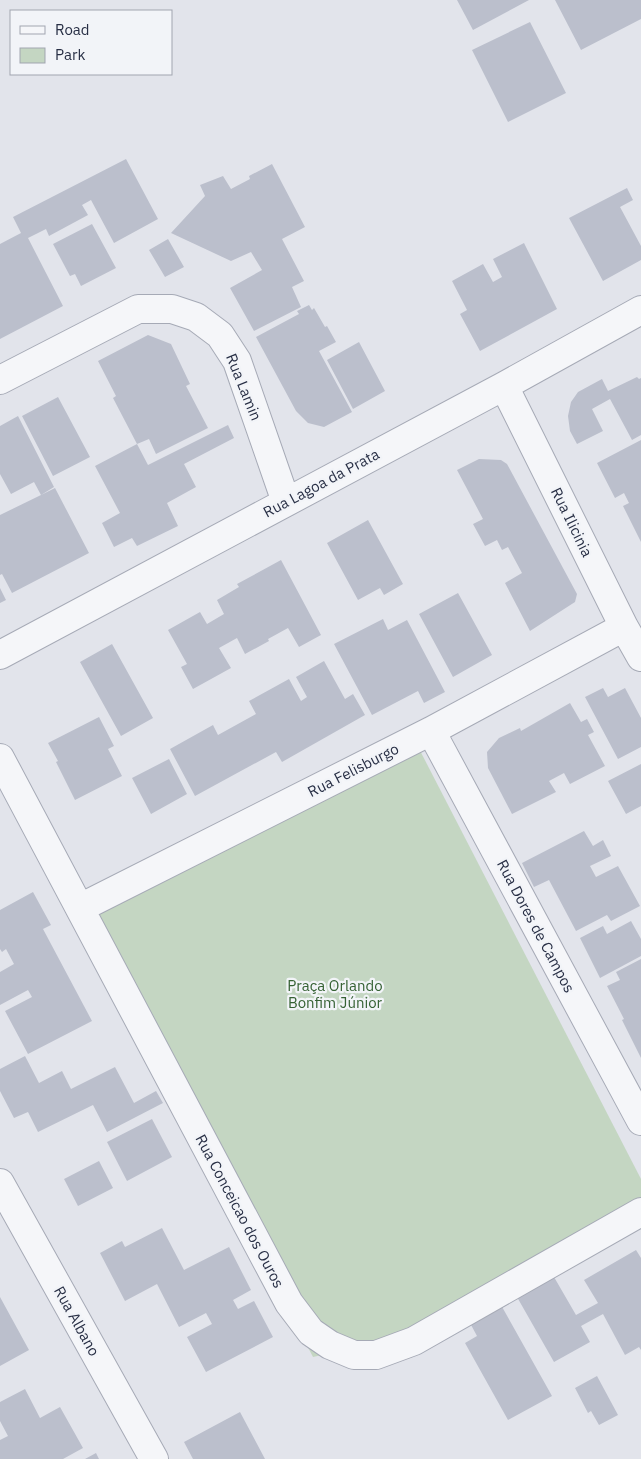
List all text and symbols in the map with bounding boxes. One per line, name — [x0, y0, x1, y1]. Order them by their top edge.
legend — [10, 10, 172, 75]
text: Road — [55, 20, 90, 39]
text: Park — [55, 45, 85, 64]
street label: Rua Lamin — [222, 351, 266, 423]
street label: Rua Lagoa da Prata — [260, 444, 382, 522]
street label: Rua Ilicinia — [547, 484, 597, 560]
street label: Rua Felisburgo — [304, 739, 402, 801]
street label: Rua Dores de Campos — [493, 856, 579, 996]
park label: Praça Orlando Bonfim Júnior — [287, 976, 383, 1012]
street label: Rua Conceicao dos Ouros — [191, 1131, 289, 1291]
street label: Rua Albano — [50, 1283, 104, 1359]

